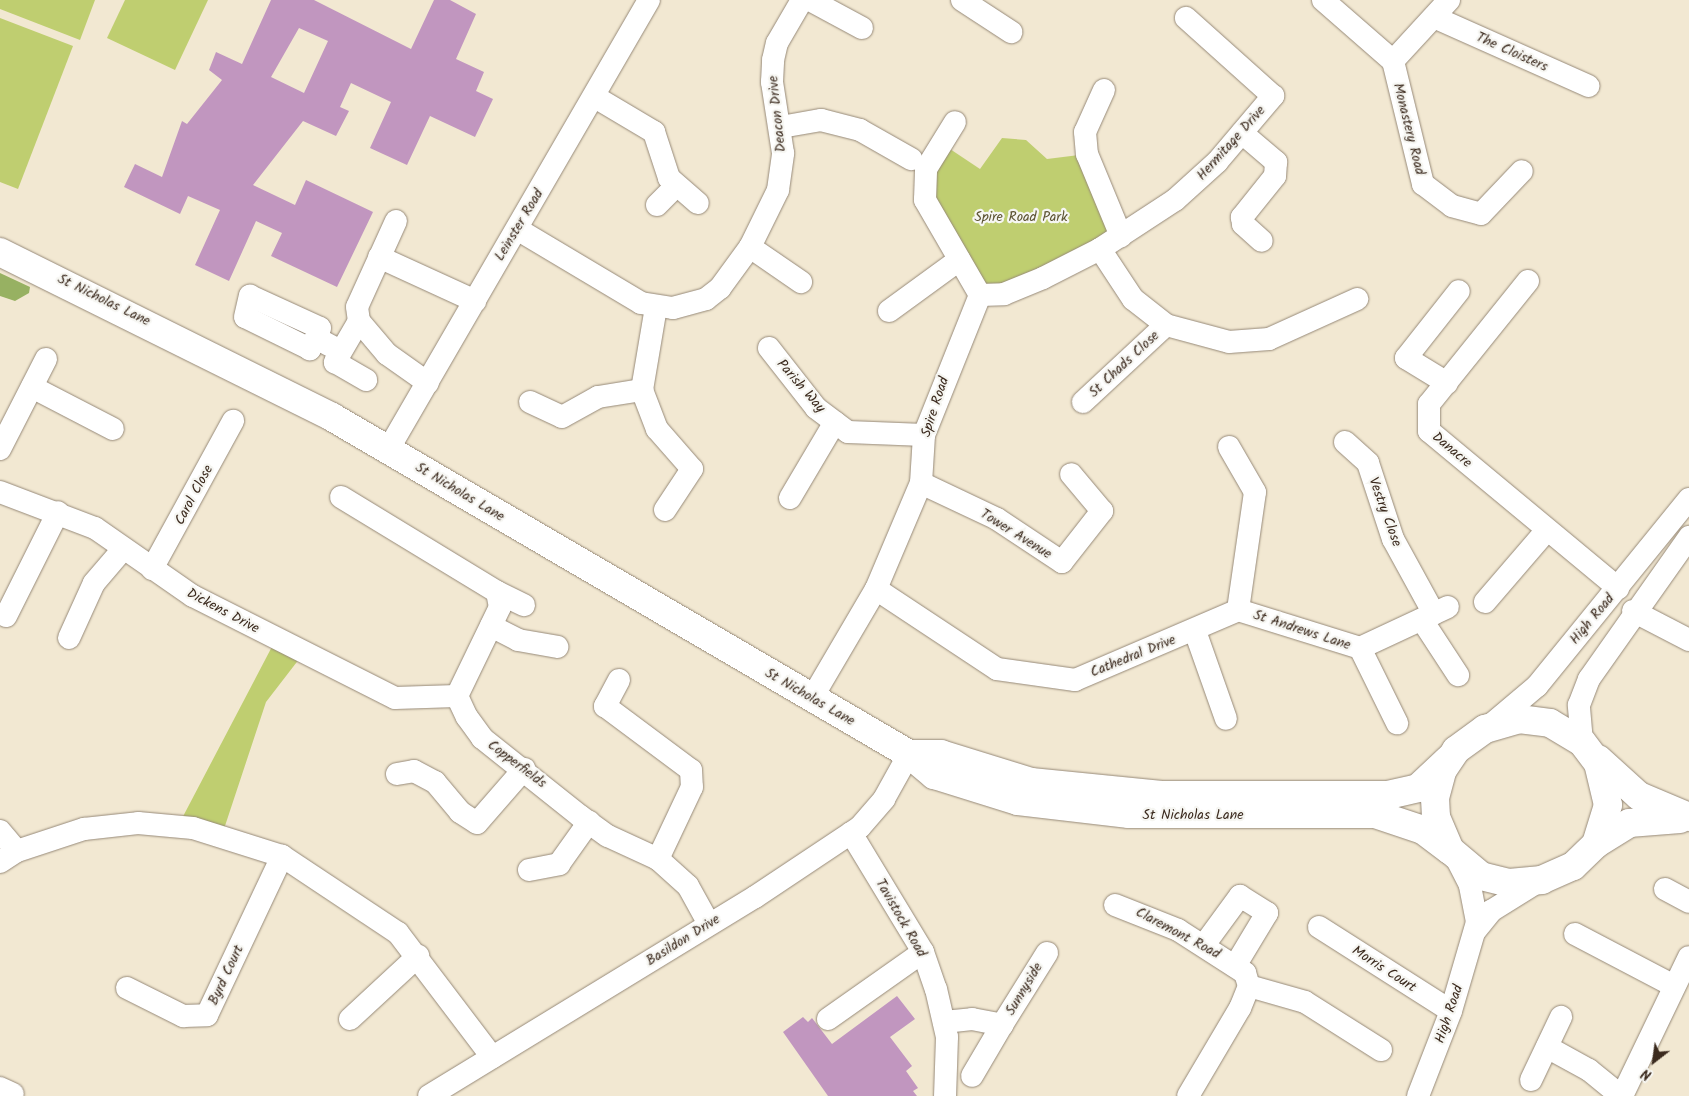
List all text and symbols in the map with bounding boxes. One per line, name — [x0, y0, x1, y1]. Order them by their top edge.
street label: The Cloisters — [1474, 29, 1550, 75]
street label: Deacon Drive — [765, 75, 789, 153]
street label: Monastery Road — [1389, 81, 1429, 177]
street label: Hermitage Drive — [1193, 102, 1269, 184]
street label: Leinster Road — [491, 186, 547, 264]
park label: Spire Road Park — [974, 209, 1068, 225]
street label: St Nicholas Lane — [55, 270, 153, 330]
street label: St Chads Close — [1085, 327, 1163, 401]
street label: Parish Way — [773, 356, 829, 416]
street label: Spire Road — [917, 375, 953, 439]
street label: Danacre — [1429, 429, 1475, 471]
street label: St Nicholas Lane — [412, 459, 508, 525]
street label: Carol Close — [171, 462, 217, 528]
street label: Vestry Close — [1365, 475, 1405, 549]
street label: Tower Avenue — [977, 505, 1055, 563]
street label: Dickens Drive — [184, 585, 262, 637]
street label: High Road — [1566, 590, 1618, 648]
street label: St Andrews Lane — [1251, 606, 1353, 654]
street label: Cathedral Drive — [1088, 631, 1178, 681]
street label: St Nicholas Lane — [762, 665, 858, 729]
street label: Copperfields — [484, 736, 550, 792]
street label: St Nicholas Lane — [1143, 807, 1243, 823]
street label: Tavistock Road — [872, 876, 930, 960]
street label: Claremont Road — [1133, 904, 1223, 962]
street label: Basildon Drive — [643, 911, 723, 969]
street label: Byrd Court — [205, 942, 247, 1008]
street label: Morris Court — [1349, 942, 1419, 996]
street label: Sunnyside — [1002, 960, 1046, 1018]
street label: High Road — [1431, 983, 1467, 1045]
north arrow — [1629, 1036, 1679, 1086]
text: N — [1637, 1062, 1656, 1086]

